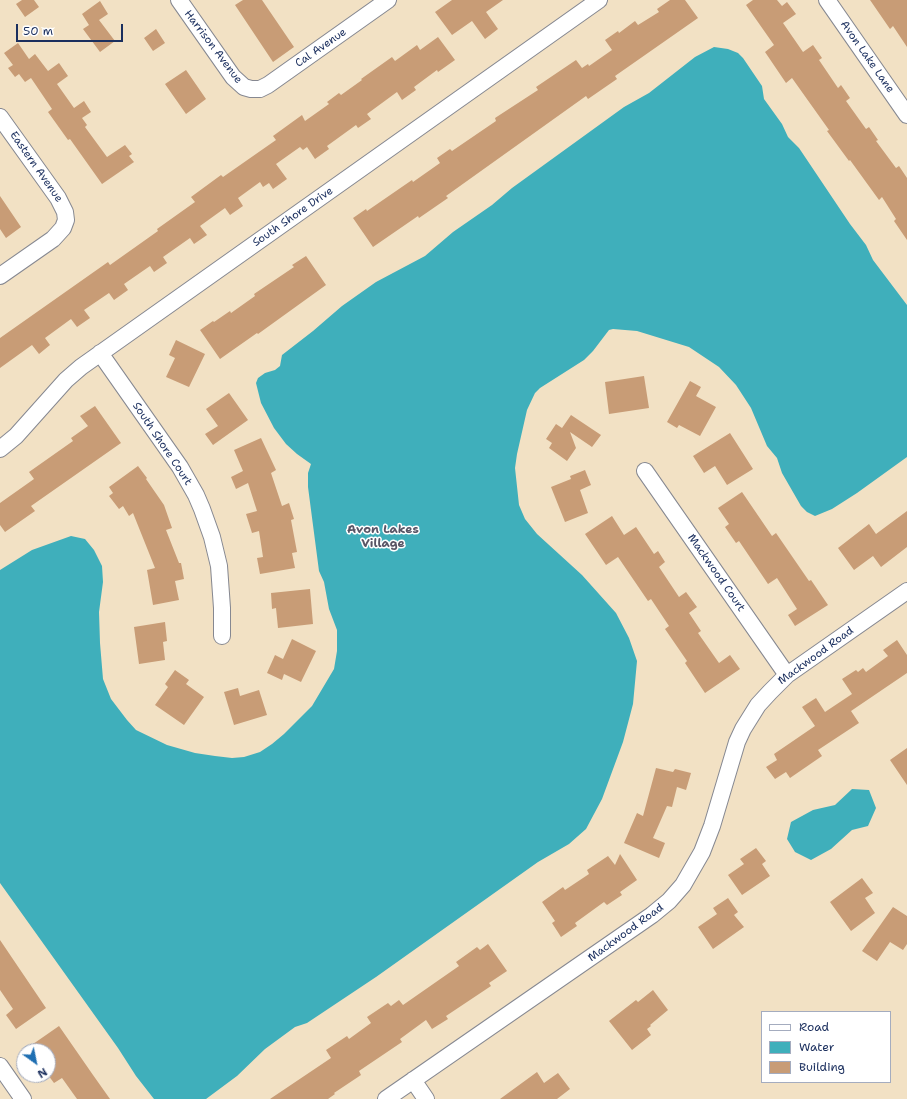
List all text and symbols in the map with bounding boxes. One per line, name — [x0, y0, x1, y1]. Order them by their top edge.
street label: Harrison Avenue — [181, 8, 245, 86]
scale bar — [18, 16, 125, 42]
street label: Avon Lake Lane — [837, 18, 897, 96]
text: 50 m — [23, 23, 53, 39]
street label: Cal Avenue — [293, 26, 349, 70]
street label: Eastern Avenue — [7, 129, 65, 205]
street label: South Shore Drive — [250, 184, 336, 250]
street label: South Shore Court — [129, 400, 195, 488]
district label: Avon Lakes Village — [347, 523, 419, 551]
street label: Mackwood Court — [684, 532, 748, 614]
street label: Mackwood Road — [776, 624, 856, 688]
street label: Mackwood Road — [586, 901, 666, 965]
legend — [761, 1011, 891, 1083]
text: Road — [799, 1019, 829, 1035]
text: Water — [799, 1039, 834, 1055]
north arrow — [16, 1043, 56, 1083]
text: Building — [799, 1059, 845, 1075]
text: N — [35, 1064, 50, 1081]

